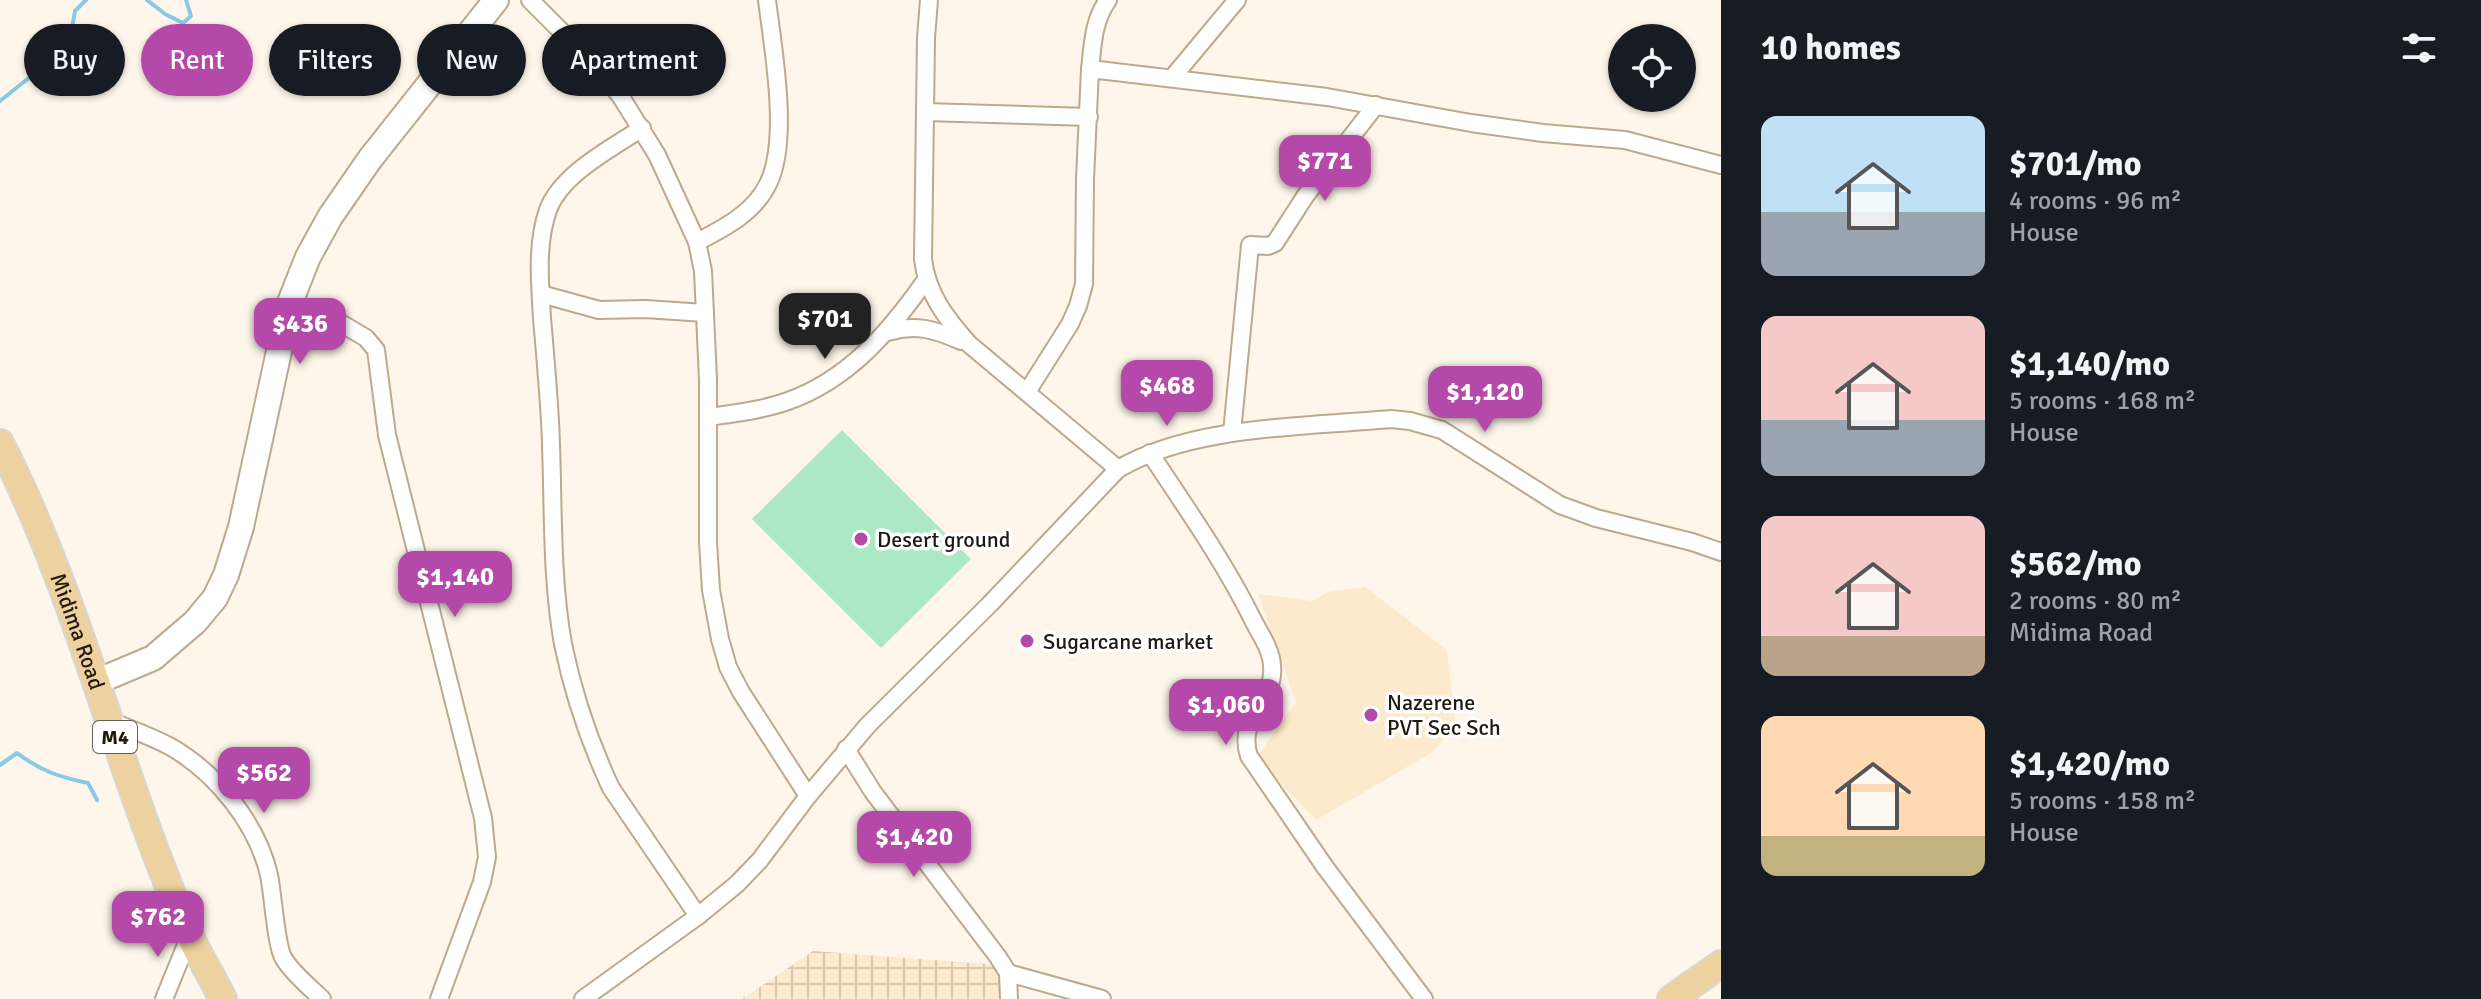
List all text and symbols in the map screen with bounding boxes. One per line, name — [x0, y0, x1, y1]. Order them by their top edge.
chip: Buy — [24, 24, 125, 96]
chip: Rent — [141, 24, 253, 96]
chip: Filters — [269, 24, 401, 96]
chip: New — [417, 24, 526, 96]
chip: Apartment — [542, 24, 726, 96]
map controls — [1608, 24, 1696, 112]
button: locate — [1608, 24, 1696, 112]
icon: filters — [2397, 26, 2441, 70]
text: 10 homes — [1761, 27, 1901, 69]
pin: $771 — [1278, 135, 1372, 203]
text: $701/mo — [2009, 143, 2142, 185]
text: $771 — [1297, 145, 1353, 177]
icon: home — [1825, 148, 1921, 244]
text: 4 rooms · 96 m² — [2009, 185, 2182, 217]
text: House — [2009, 217, 2079, 249]
pin: $701 — [778, 293, 872, 361]
pin: $436 — [253, 298, 347, 366]
text: $701 — [797, 303, 853, 335]
text: $436 — [272, 308, 328, 340]
text: $1,140/mo — [2009, 343, 2170, 385]
icon: home — [1825, 348, 1921, 444]
pin: $468 — [1120, 360, 1214, 428]
pin: $1,120 — [1420, 366, 1550, 434]
text: $468 — [1139, 370, 1195, 402]
text: $1,120 — [1446, 376, 1524, 408]
text: 5 rooms · 168 m² — [2009, 385, 2196, 417]
text: House — [2009, 417, 2079, 449]
place label: Desert ground — [877, 526, 1010, 553]
marker: Desert ground — [852, 530, 870, 548]
text: $562/mo — [2009, 543, 2142, 585]
icon: home — [1825, 548, 1921, 644]
pin: $1,140 — [390, 551, 520, 619]
text: $1,140 — [416, 561, 494, 593]
street label: Midima Road — [44, 569, 111, 693]
text: 2 rooms · 80 m² — [2009, 585, 2182, 617]
text: Midima Road — [2009, 617, 2153, 649]
place label: Sugarcane market — [1043, 628, 1213, 655]
marker: Sugarcane market — [1018, 632, 1036, 650]
pin: $1,060 — [1161, 679, 1291, 747]
text: $1,060 — [1187, 689, 1265, 721]
place label: Nazerene PVT Sec Sch — [1387, 689, 1501, 741]
marker: Nazerene PVT Sec Sch — [1362, 706, 1380, 724]
road number: M4 — [93, 721, 137, 753]
text: $1,420/mo — [2009, 743, 2170, 785]
pin: $562 — [217, 747, 311, 815]
icon: home — [1825, 748, 1921, 844]
text: $562 — [236, 757, 292, 789]
text: 5 rooms · 158 m² — [2009, 785, 2196, 817]
pin: $1,420 — [849, 811, 979, 879]
text: House — [2009, 817, 2079, 849]
text: $1,420 — [875, 821, 953, 853]
pin: $762 — [111, 891, 205, 959]
text: $762 — [130, 901, 186, 933]

